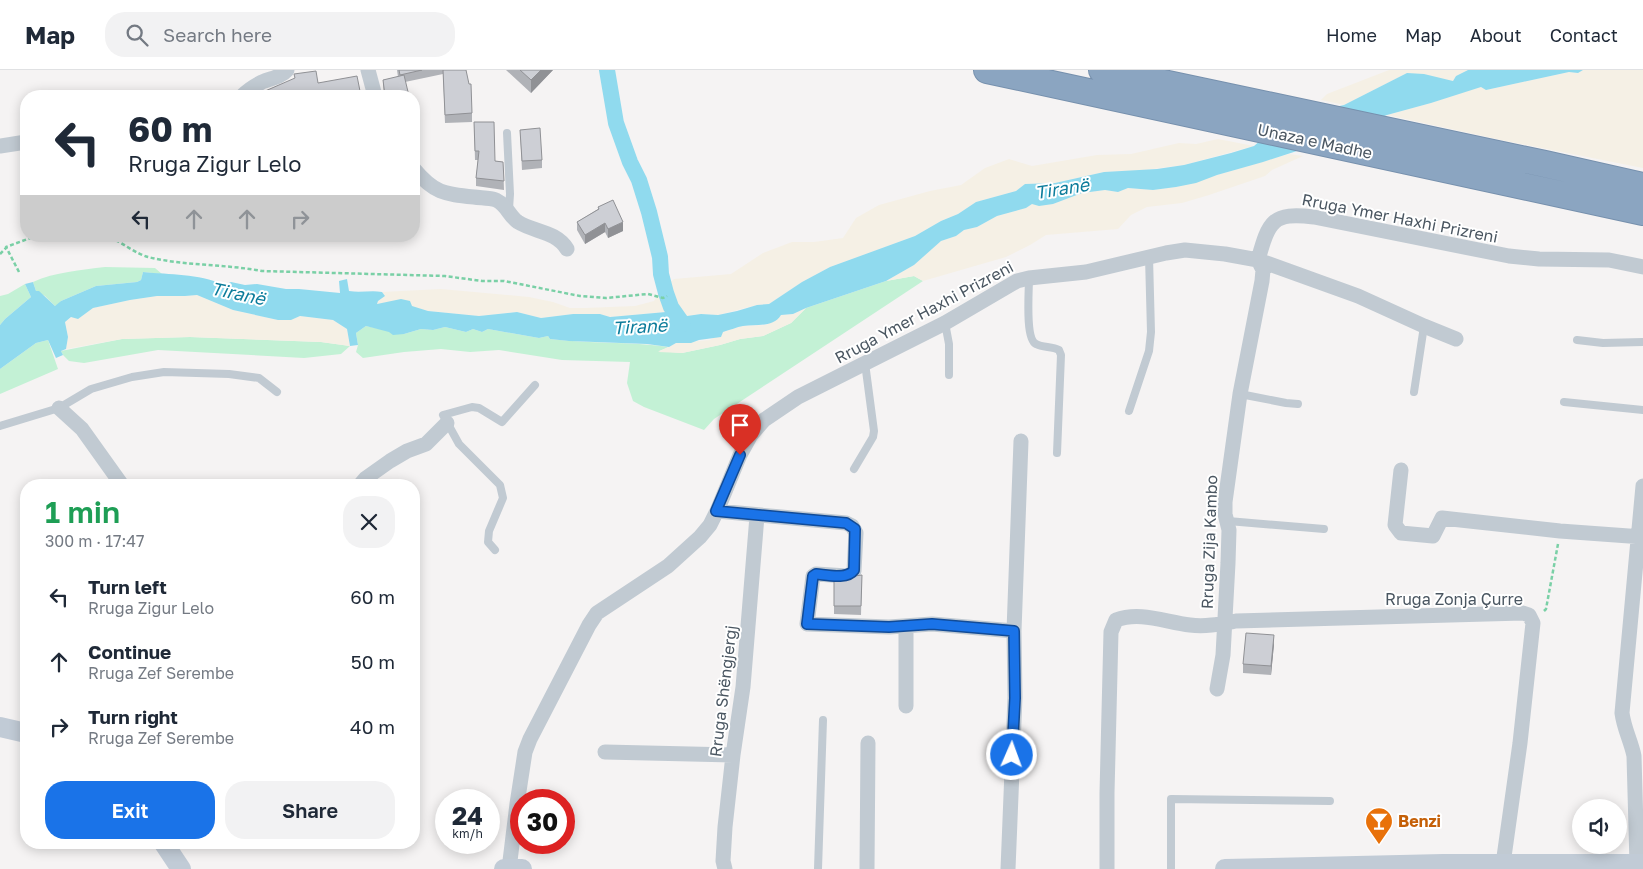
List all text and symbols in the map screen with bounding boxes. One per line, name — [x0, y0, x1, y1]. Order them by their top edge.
search box — [105, 12, 455, 57]
text: Map — [25, 20, 75, 49]
icon: search — [123, 21, 151, 49]
text: Search here — [163, 23, 272, 46]
text: Home — [1326, 24, 1377, 46]
text: Map — [1405, 24, 1442, 46]
text: About — [1470, 24, 1522, 46]
text: Contact — [1550, 24, 1618, 46]
text: 60 m — [128, 108, 212, 150]
icon: left — [45, 110, 110, 175]
street label: Unaza e Madhe — [1256, 119, 1374, 163]
text: Rruga Zigur Lelo — [128, 150, 301, 177]
water label: Tiranë — [1033, 173, 1092, 203]
street label: Rruga Ymer Haxhi Prizreni — [1300, 189, 1500, 247]
icon: left — [127, 205, 155, 233]
icon: ahead — [180, 205, 208, 233]
icon: ahead — [233, 205, 261, 233]
icon: right — [286, 205, 314, 233]
street label: Rruga Ymer Haxhi Prizreni — [831, 256, 1017, 368]
water label: Tiranë — [209, 277, 269, 310]
water label: Tiranë — [612, 314, 669, 338]
pin — [719, 404, 761, 455]
icon: arrive — [726, 411, 754, 439]
street label: Rruga Zija Kambo — [1197, 474, 1221, 610]
text: 1 min — [45, 494, 120, 530]
button: close — [343, 496, 395, 548]
text: 300 m · 17:47 — [45, 531, 144, 551]
text: Turn left — [88, 575, 167, 598]
icon: left — [45, 583, 73, 611]
text: 60 m — [350, 585, 395, 608]
street label: Rruga Zonja Çurre — [1385, 589, 1523, 609]
text: Rruga Zigur Lelo — [88, 598, 214, 618]
street label: Rruga Shëngjergj — [705, 624, 741, 758]
text: Continue — [88, 640, 171, 663]
icon: ahead — [45, 648, 73, 676]
text: 50 m — [351, 650, 395, 673]
text: Rruga Zef Serembe — [88, 663, 234, 683]
text: Turn right — [88, 705, 178, 728]
icon: right — [45, 713, 73, 741]
text: 40 m — [350, 715, 395, 738]
text: Rruga Zef Serembe — [88, 728, 234, 748]
position arrow — [985, 728, 1037, 780]
button: Exit — [45, 781, 215, 839]
button: Share — [225, 781, 395, 839]
speed limit sign: 30 — [510, 789, 575, 854]
map controls — [1572, 799, 1627, 854]
button: sound — [1572, 799, 1627, 854]
text: 24 — [452, 800, 483, 831]
bar icon: Benzi — [1364, 806, 1394, 845]
place label: Benzi — [1398, 811, 1441, 831]
text: km/h — [452, 826, 483, 841]

